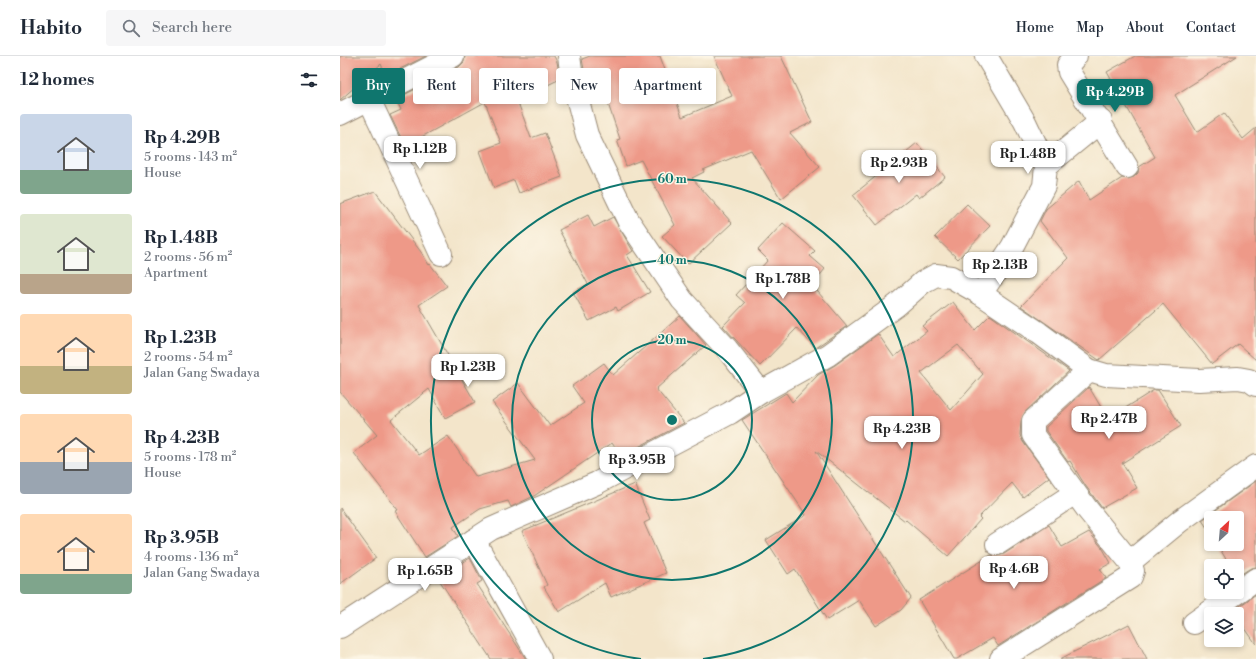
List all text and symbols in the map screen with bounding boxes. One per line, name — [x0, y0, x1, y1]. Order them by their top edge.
search box — [106, 10, 386, 46]
text: Habito — [20, 16, 82, 40]
icon: search — [120, 17, 142, 39]
text: Search here — [152, 18, 232, 37]
text: Home — [1016, 19, 1054, 37]
text: Map — [1076, 19, 1104, 37]
text: About — [1126, 19, 1164, 37]
text: Contact — [1186, 19, 1236, 37]
chip: Buy — [352, 68, 405, 104]
chip: Rent — [413, 68, 471, 104]
chip: Filters — [479, 68, 548, 104]
chip: New — [556, 68, 611, 104]
chip: Apartment — [619, 68, 716, 104]
text: 12 homes — [20, 69, 94, 91]
icon: filters — [298, 69, 320, 91]
pin: Rp 4.29B — [1074, 79, 1156, 113]
text: Rp 4.29B — [1086, 84, 1144, 100]
text: Rp 4.29B — [144, 127, 220, 149]
icon: home — [52, 130, 100, 178]
pin: Rp 1.12B — [379, 136, 461, 170]
text: Rp 1.12B — [393, 141, 447, 157]
pin: Rp 1.48B — [987, 141, 1069, 175]
text: Rp 1.48B — [1000, 146, 1056, 162]
text: 5 rooms · 143 m² — [144, 149, 237, 165]
pin: Rp 2.93B — [858, 150, 940, 184]
text: Rp 2.93B — [870, 155, 928, 171]
text: House — [144, 165, 181, 181]
text: 60 m — [657, 172, 687, 187]
text: Rp 1.48B — [144, 227, 218, 249]
icon: home — [52, 230, 100, 278]
text: 2 rooms · 56 m² — [144, 249, 232, 265]
pin: Rp 2.13B — [959, 252, 1041, 286]
text: 40 m — [657, 253, 687, 268]
text: Rp 2.13B — [972, 257, 1028, 273]
text: Apartment — [144, 265, 208, 281]
pin: Rp 1.78B — [742, 266, 824, 300]
text: Rp 1.78B — [755, 271, 811, 287]
text: Rp 1.23B — [144, 327, 217, 349]
icon: home — [52, 330, 100, 378]
text: 20 m — [657, 333, 687, 348]
text: 2 rooms · 54 m² — [144, 349, 233, 365]
pin: Rp 1.23B — [427, 354, 509, 388]
text: Rp 1.23B — [440, 359, 496, 375]
text: Jalan Gang Swadaya — [144, 365, 260, 381]
pin: Rp 2.47B — [1068, 406, 1150, 440]
text: Rp 2.47B — [1080, 411, 1138, 427]
centre of rings — [665, 413, 679, 427]
pin: Rp 4.23B — [861, 416, 943, 450]
text: Rp 4.23B — [873, 421, 931, 437]
text: Rp 4.23B — [144, 427, 220, 449]
icon: home — [52, 430, 100, 478]
pin: Rp 3.95B — [596, 447, 678, 481]
text: 5 rooms · 178 m² — [144, 449, 236, 465]
text: Rp 3.95B — [608, 452, 666, 468]
text: House — [144, 465, 181, 481]
north arrow — [1204, 511, 1244, 551]
map controls — [1204, 511, 1244, 647]
text: Rp 3.95B — [144, 527, 219, 549]
icon: home — [52, 530, 100, 578]
text: 4 rooms · 136 m² — [144, 549, 238, 565]
pin: Rp 4.6B — [977, 556, 1051, 590]
pin: Rp 1.65B — [384, 558, 466, 592]
button: locate — [1204, 559, 1244, 599]
text: Rp 4.6B — [989, 561, 1039, 577]
text: Rp 1.65B — [397, 563, 453, 579]
text: Jalan Gang Swadaya — [144, 565, 260, 581]
button: layers — [1204, 607, 1244, 647]

